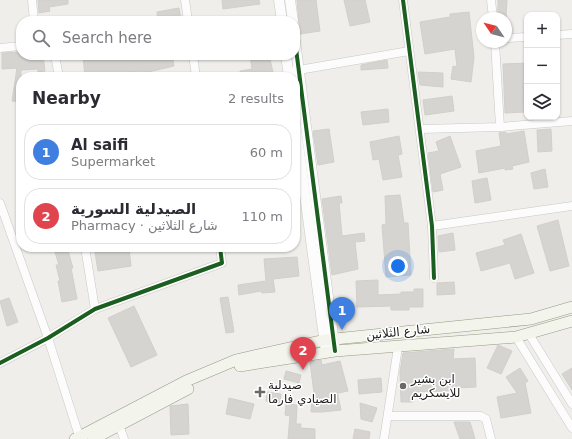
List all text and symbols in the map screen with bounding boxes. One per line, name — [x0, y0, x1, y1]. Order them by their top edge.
north arrow — [476, 12, 512, 48]
map controls — [524, 12, 560, 120]
button: + — [524, 12, 560, 48]
search box — [16, 16, 300, 60]
icon: search — [30, 27, 52, 49]
text: Search here — [62, 29, 152, 47]
button: − — [524, 48, 560, 84]
button: layers — [524, 84, 560, 120]
text: Nearby — [32, 88, 101, 108]
text: 2 results — [228, 91, 284, 106]
text: Al saifi — [71, 136, 128, 154]
text: 1 — [41, 145, 51, 160]
text: 60 m — [250, 145, 283, 160]
text: Supermarket — [71, 154, 155, 169]
text: الصيدلية السورية — [71, 200, 196, 218]
text: 2 — [41, 209, 51, 224]
text: 110 m — [241, 209, 283, 224]
text: Pharmacy · شارع الثلاثين — [71, 218, 218, 233]
your location — [388, 256, 408, 276]
pin: 1 — [329, 297, 355, 330]
street label: شارع الثلاثين — [365, 322, 431, 343]
pin: 2 — [290, 337, 316, 370]
place label: ابن بشير للايسكريم — [410, 372, 460, 401]
place label: صيدلية الصيادي فارما — [268, 378, 337, 407]
marker: ابن بشير للايسكريم — [398, 381, 408, 391]
marker: صيدلية الصيادي فارما — [255, 387, 265, 397]

